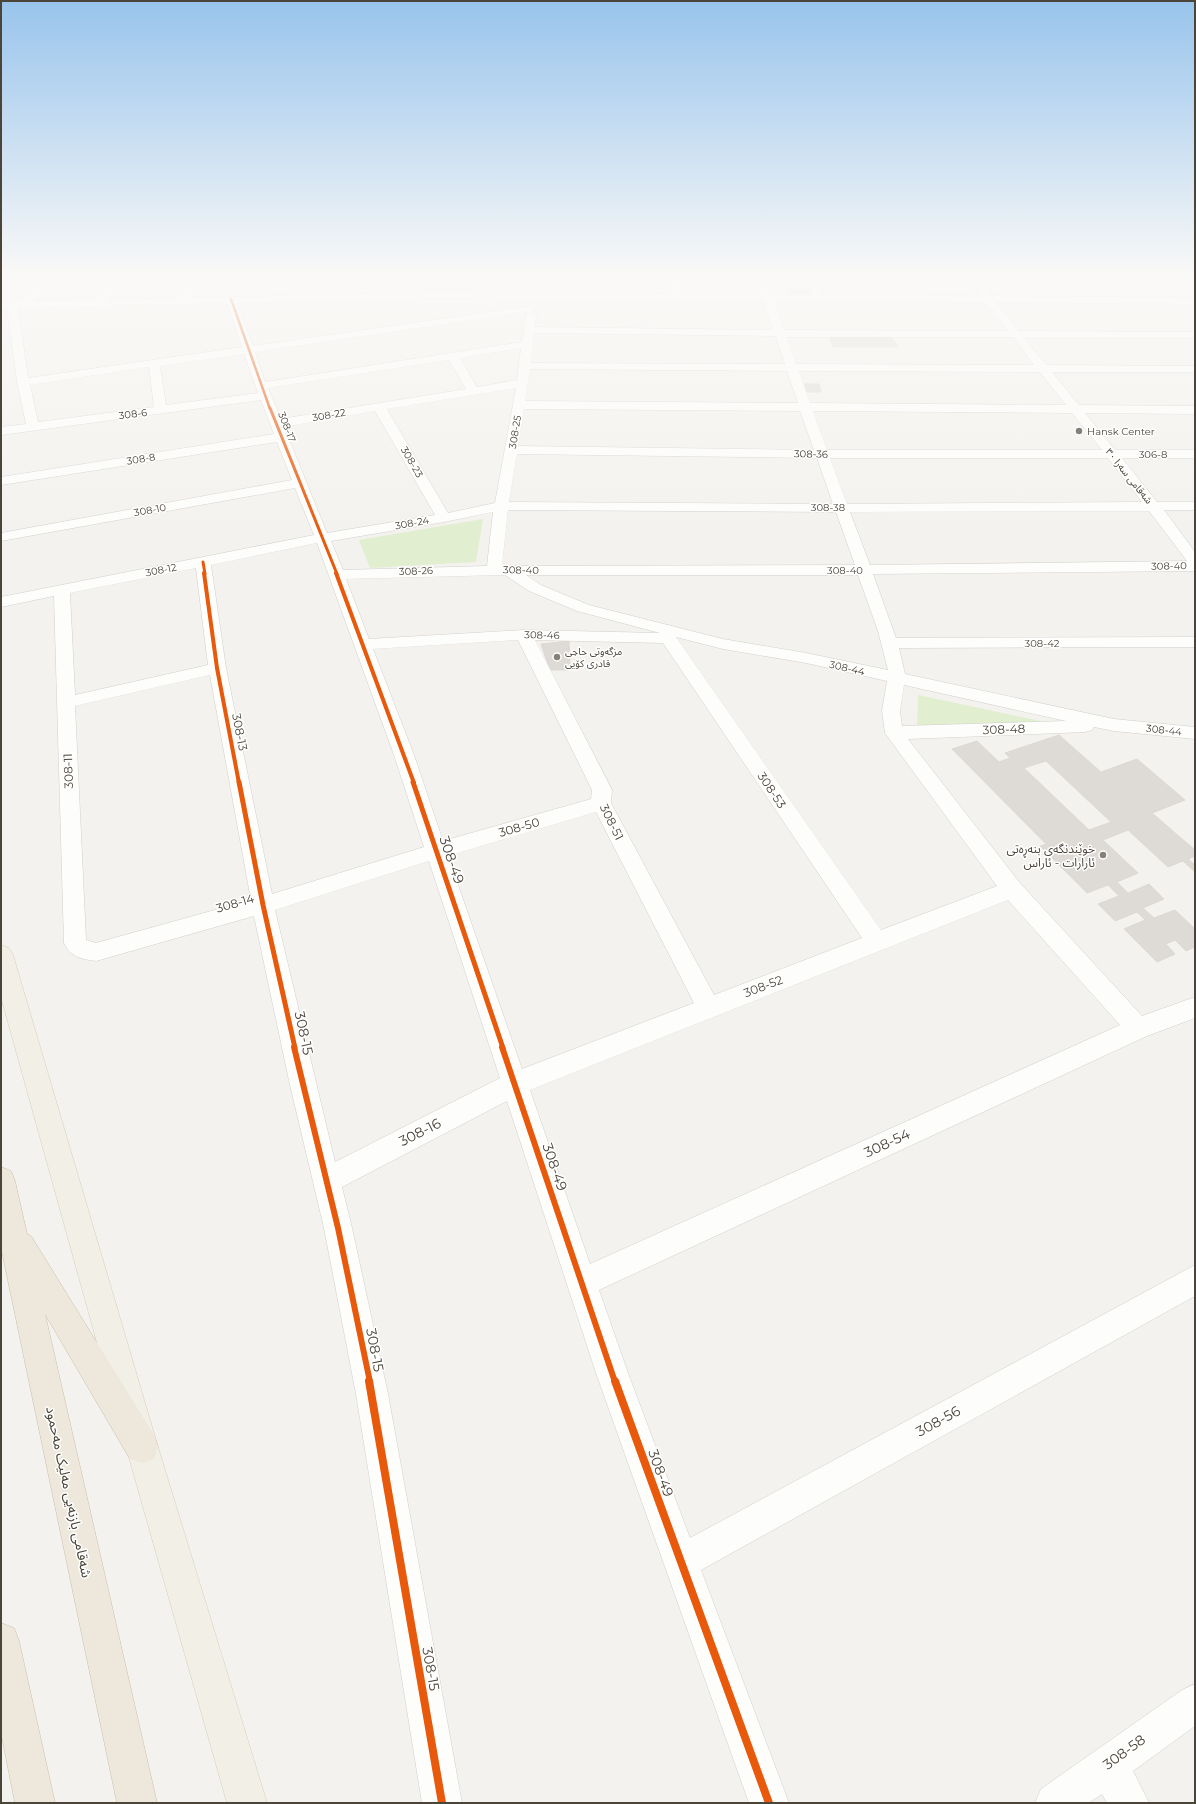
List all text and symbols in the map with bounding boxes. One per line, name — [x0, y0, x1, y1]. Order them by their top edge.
street label: 308-6 — [118, 406, 148, 422]
street label: 308-22 — [311, 406, 347, 424]
street label: 308-17 — [275, 410, 299, 444]
street label: 308-25 — [506, 414, 524, 450]
place label: Hansk Center — [1087, 425, 1155, 438]
marker: Hansk Center — [1074, 426, 1084, 436]
street label: 308-23 — [398, 444, 426, 480]
street label: شەقامی سەرا ٣٠ — [1103, 446, 1156, 507]
street label: 308-36 — [794, 447, 828, 461]
street label: 306-8 — [1139, 448, 1167, 461]
street label: 308-8 — [126, 450, 156, 468]
street label: 308-10 — [133, 501, 168, 519]
street label: 308-38 — [811, 501, 845, 514]
street label: 308-24 — [394, 514, 430, 532]
street label: 308-40 — [1151, 559, 1187, 573]
street label: 308-12 — [144, 561, 178, 579]
street label: 308-40 — [503, 563, 539, 577]
street label: 308-26 — [399, 564, 433, 578]
street label: 308-40 — [827, 564, 863, 577]
street label: 308-46 — [524, 628, 560, 642]
street label: 308-42 — [1025, 637, 1060, 650]
place label: مزگەوتی حاجی قادری کۆیی — [565, 645, 622, 670]
marker: مزگەوتی حاجی قادری کۆیی — [552, 652, 562, 662]
street label: 308-44 — [828, 658, 866, 678]
street label: 308-13 — [229, 712, 251, 752]
street label: 308-48 — [982, 721, 1026, 737]
street label: 308-44 — [1146, 722, 1183, 738]
street label: 308-11 — [60, 753, 76, 789]
street label: 308-53 — [754, 769, 790, 811]
street label: 308-51 — [597, 802, 627, 842]
street label: 308-50 — [497, 814, 541, 840]
street label: 308-49 — [435, 834, 469, 886]
place label: خوێندنگەی بنەڕەتی ئارارات - ئاراس — [1006, 841, 1095, 870]
marker: خوێندنگەی بنەڕەتی ئارارات - ئاراس — [1098, 850, 1108, 860]
street label: 308-14 — [214, 890, 256, 916]
street label: 308-52 — [741, 972, 785, 1000]
street label: 308-15 — [291, 1010, 317, 1057]
street label: 308-16 — [396, 1114, 444, 1150]
street label: 308-54 — [861, 1124, 914, 1161]
street label: 308-49 — [538, 1141, 572, 1193]
street label: 308-15 — [362, 1327, 388, 1373]
street label: 308-56 — [913, 1401, 964, 1440]
street label: شەقامی بازنەیی مەلیک مەحمود — [42, 1405, 96, 1579]
street label: 308-49 — [644, 1447, 678, 1499]
street label: 308-15 — [418, 1646, 444, 1692]
street label: 308-58 — [1099, 1730, 1149, 1773]

